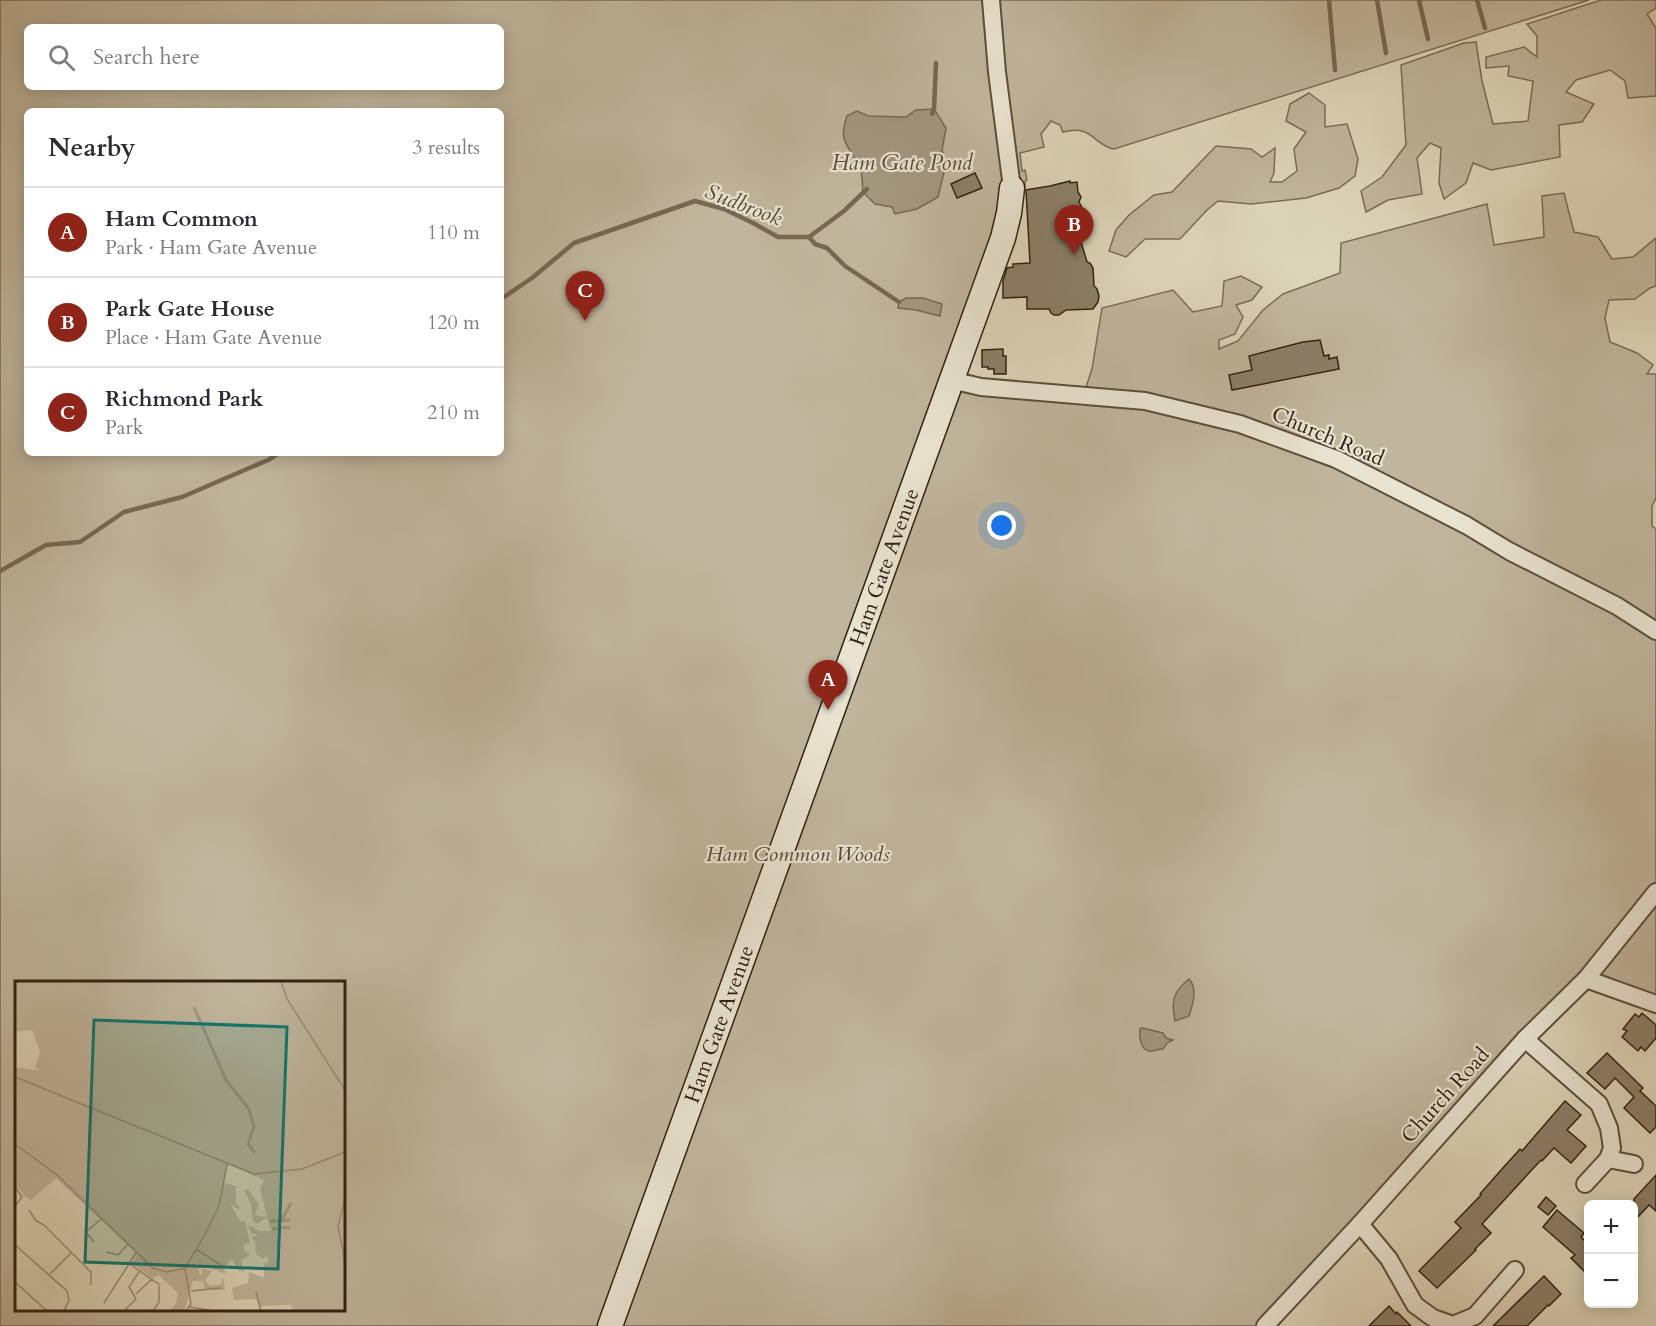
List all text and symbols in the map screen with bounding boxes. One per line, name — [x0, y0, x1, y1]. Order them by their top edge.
search box — [24, 24, 504, 90]
icon: search — [45, 41, 78, 74]
text: Search here — [93, 42, 200, 72]
text: Nearby — [48, 130, 136, 165]
text: 3 results — [412, 134, 480, 161]
water label: Ham Gate Pond — [832, 148, 974, 178]
water label: Sudbrook — [701, 177, 787, 233]
text: Ham Common — [105, 204, 258, 234]
pin: B — [1054, 206, 1094, 255]
text: A — [60, 219, 75, 246]
text: 110 m — [427, 219, 480, 246]
text: Park · Ham Gate Avenue — [105, 234, 317, 261]
pin: C — [566, 272, 604, 321]
text: Park Gate House — [105, 294, 275, 324]
text: B — [60, 309, 75, 336]
text: 120 m — [427, 309, 480, 336]
text: Place · Ham Gate Avenue — [105, 324, 322, 351]
text: Richmond Park — [105, 384, 264, 414]
text: C — [60, 399, 75, 426]
text: 210 m — [427, 399, 480, 426]
street label: Church Road — [1267, 400, 1389, 473]
text: Park — [105, 414, 143, 441]
street label: Ham Gate Avenue — [843, 484, 926, 650]
your location — [987, 511, 1016, 540]
pin: A — [808, 660, 848, 710]
park label: Ham Common Woods — [706, 840, 890, 869]
street label: Ham Gate Avenue — [678, 941, 761, 1107]
inset map — [15, 981, 345, 1311]
street label: Church Road — [1395, 1041, 1496, 1150]
map controls — [1584, 1200, 1638, 1308]
button: + — [1584, 1200, 1638, 1254]
button: − — [1584, 1254, 1638, 1308]

